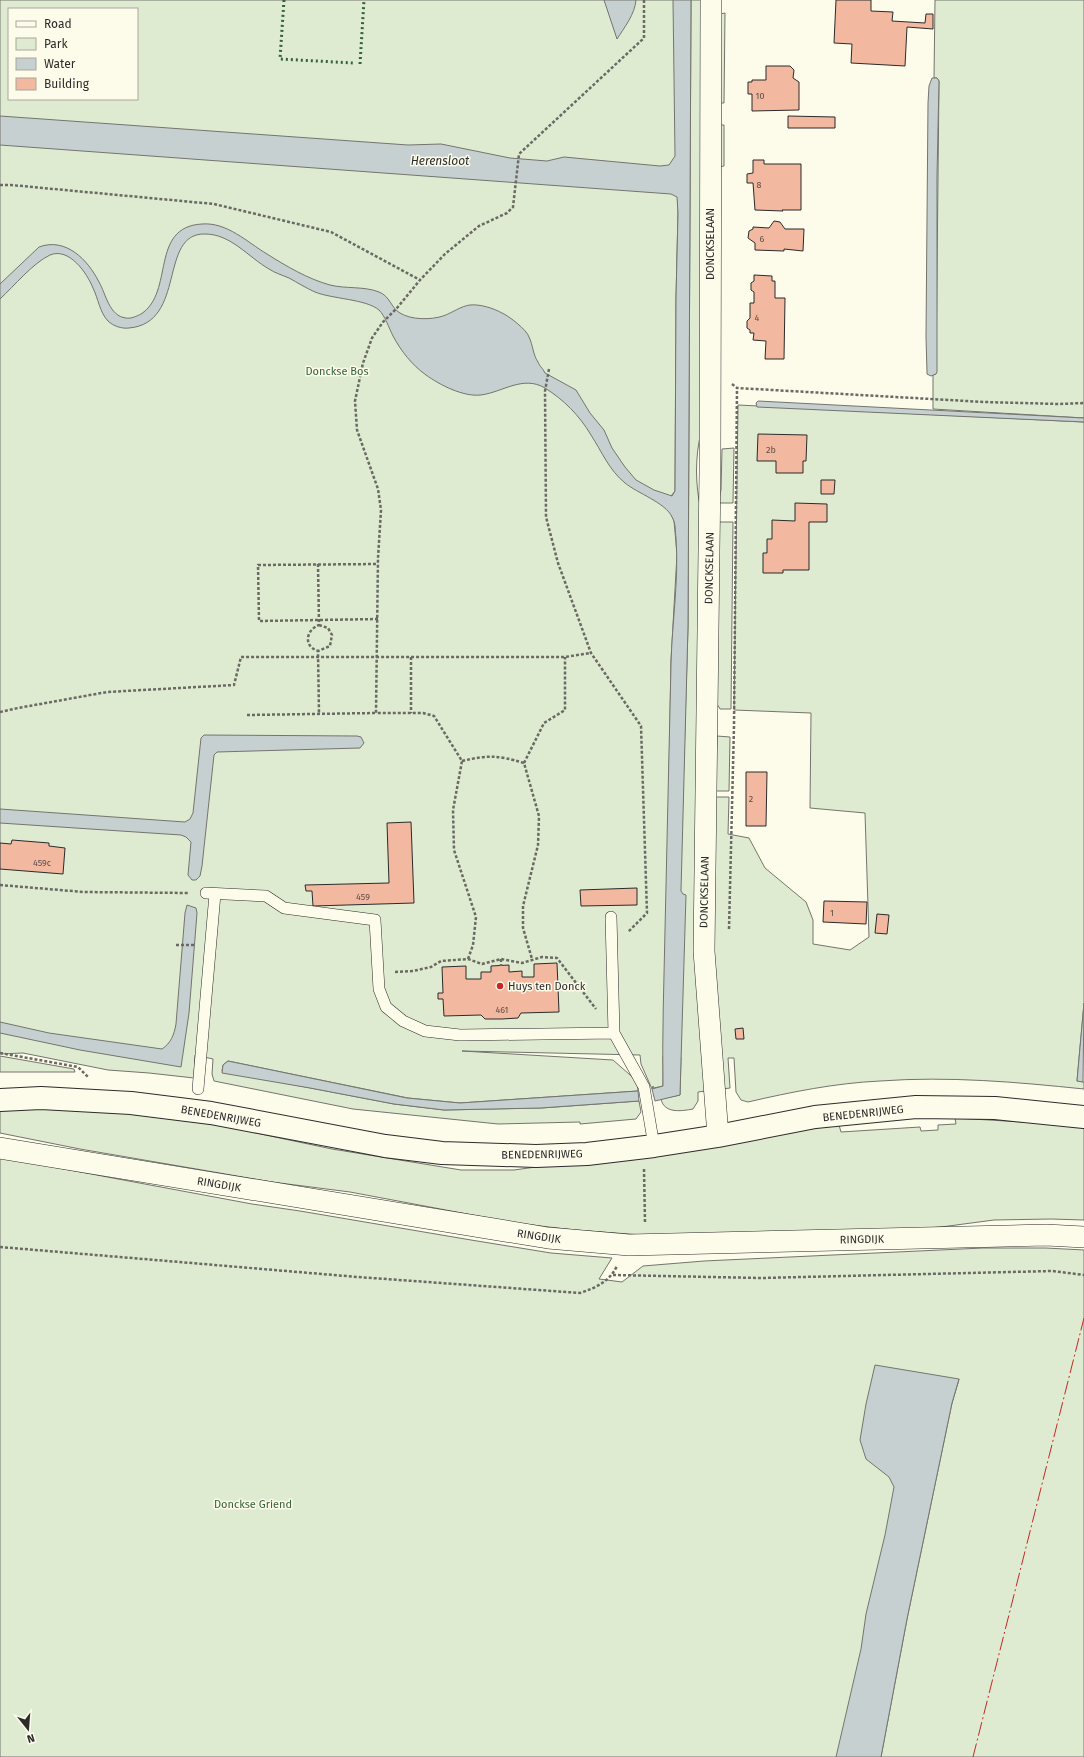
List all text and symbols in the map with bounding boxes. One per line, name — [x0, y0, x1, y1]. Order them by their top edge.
legend — [8, 8, 138, 100]
text: Road — [44, 17, 72, 31]
text: Park — [44, 37, 68, 51]
text: Water — [44, 57, 76, 71]
text: Building — [44, 77, 90, 91]
house number: 10 — [756, 91, 764, 101]
water label: Herensloot — [411, 154, 470, 168]
house number: 8 — [757, 180, 762, 190]
street label: DONCKSELAAN — [704, 208, 717, 280]
house number: 6 — [760, 234, 765, 244]
house number: 4 — [755, 313, 760, 323]
park label: Donckse Bos — [305, 365, 369, 378]
house number: 2b — [766, 445, 776, 455]
street label: DONCKSELAAN — [702, 532, 717, 604]
house number: 2 — [749, 794, 753, 804]
street label: DONCKSELAAN — [697, 856, 712, 928]
house number: 459c — [33, 858, 52, 868]
house number: 459 — [356, 892, 370, 902]
house number: 1 — [830, 908, 834, 918]
place label: Huys ten Donck — [508, 980, 586, 993]
marker: Huys ten Donck — [495, 981, 505, 991]
house number: 461 — [495, 1005, 509, 1015]
street label: BENEDENRIJWEG — [180, 1103, 262, 1130]
street label: BENEDENRIJWEG — [822, 1103, 904, 1124]
street label: BENEDENRIJWEG — [501, 1147, 583, 1162]
street label: RINGDIJK — [196, 1175, 242, 1194]
street label: RINGDIJK — [516, 1227, 562, 1246]
street label: RINGDIJK — [840, 1233, 885, 1246]
park label: Donckse Griend — [214, 1498, 292, 1511]
north arrow — [8, 1709, 48, 1749]
text: N — [25, 1731, 36, 1745]

